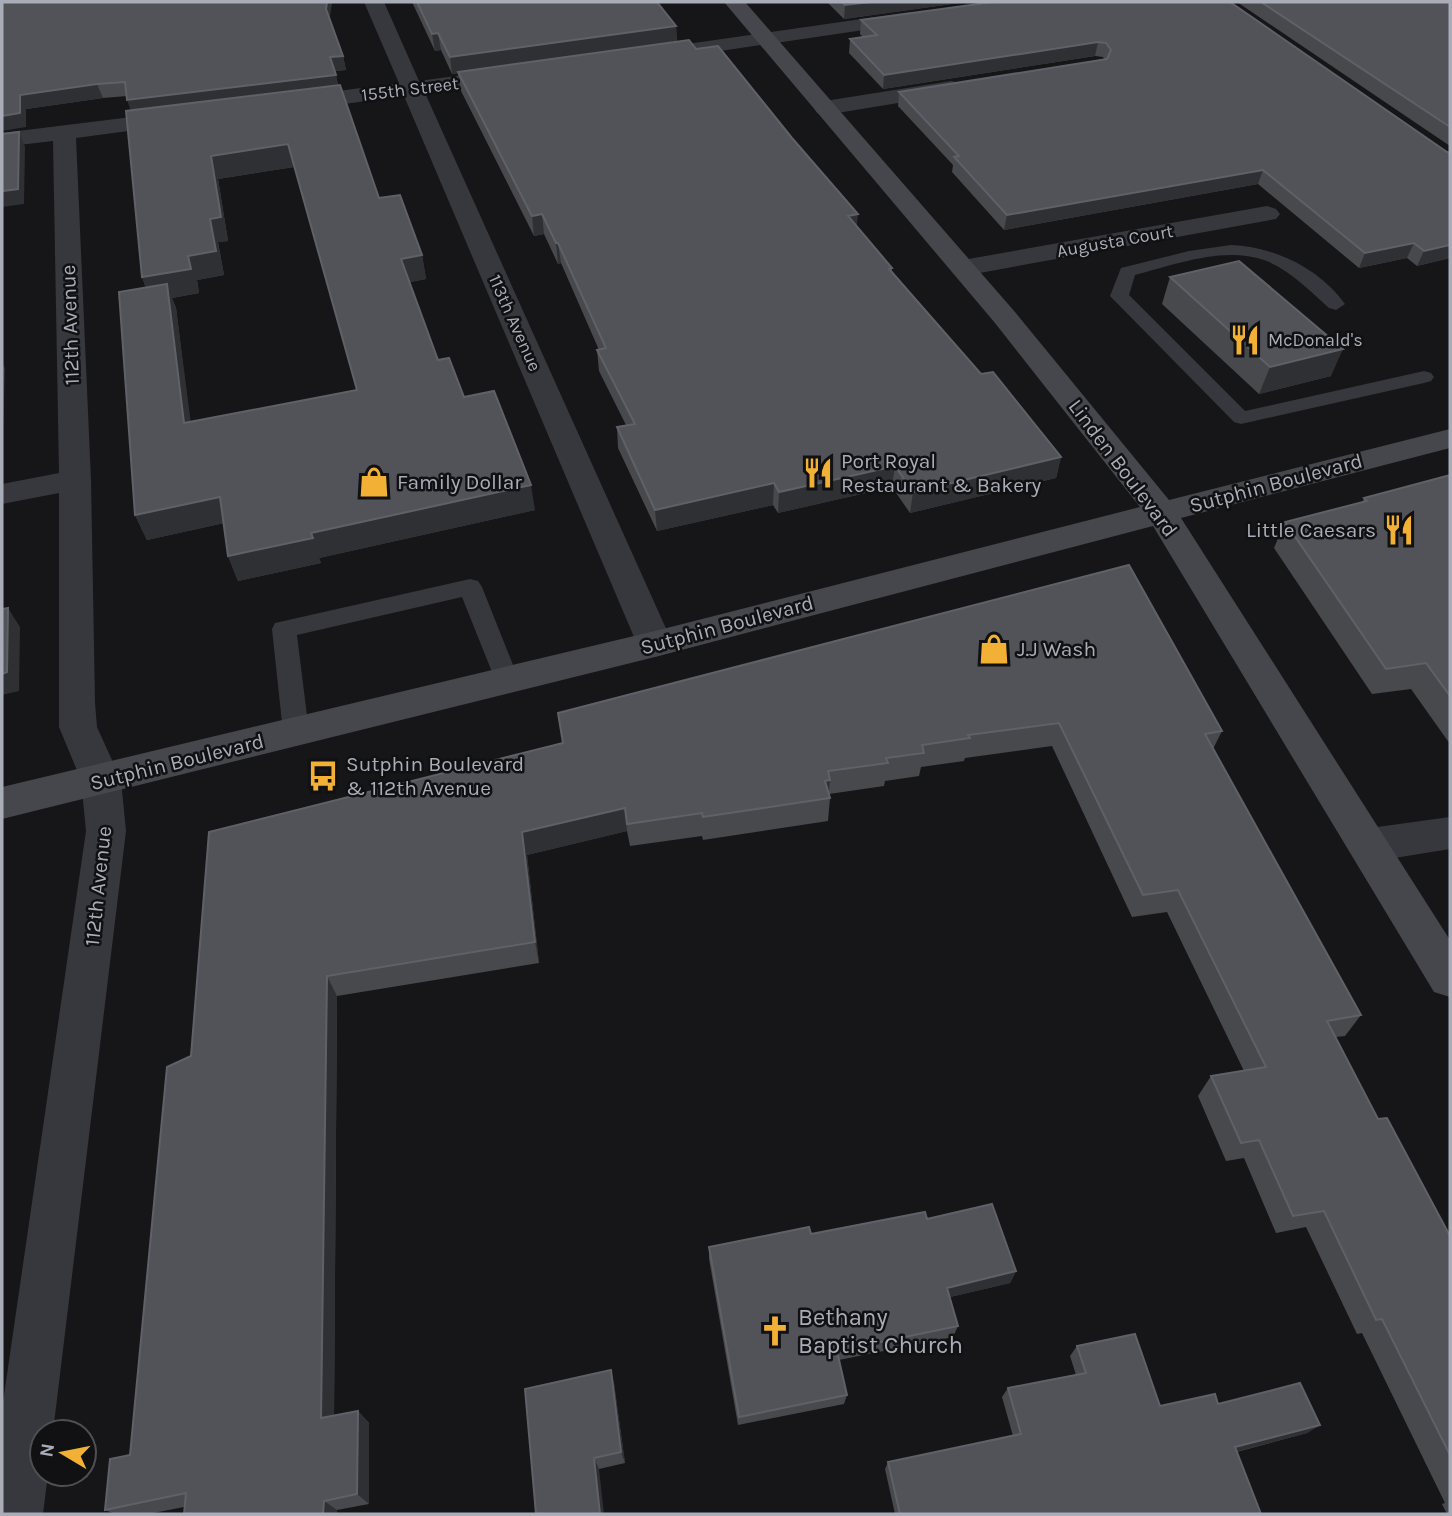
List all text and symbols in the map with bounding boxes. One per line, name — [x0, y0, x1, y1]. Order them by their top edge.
street label: 155th Street — [360, 72, 460, 106]
street label: Augusta Court — [1055, 220, 1175, 262]
street label: 112th Avenue — [56, 264, 84, 386]
street label: 113th Avenue — [484, 271, 546, 375]
restaurant icon: McDonald's — [1228, 323, 1262, 357]
place label: McDonald's — [1268, 329, 1363, 351]
street label: Linden Boulevard — [1064, 395, 1182, 541]
street label: Sutphin Boulevard — [1187, 448, 1365, 518]
place label: Port Royal Restaurant & Bakery — [841, 449, 1042, 497]
restaurant icon: Port Royal Restaurant & Bakery — [801, 456, 835, 490]
shop icon: Family Dollar — [357, 465, 391, 499]
place label: Family Dollar — [397, 470, 522, 494]
restaurant icon: Little Caesars — [1382, 513, 1416, 547]
place label: Little Caesars — [1246, 518, 1376, 542]
street label: Sutphin Boulevard — [638, 590, 816, 660]
shop icon: J.J Wash — [977, 632, 1011, 666]
place label: J.J Wash — [1017, 637, 1096, 661]
street label: Sutphin Boulevard — [88, 729, 266, 795]
place label: Sutphin Boulevard & 112th Avenue — [346, 752, 524, 800]
bus stop icon: Sutphin Boulevard & 112th Avenue — [306, 759, 340, 793]
street label: 112th Avenue — [80, 825, 116, 947]
place label: Bethany Baptist Church — [798, 1303, 963, 1359]
church icon: Bethany Baptist Church — [758, 1314, 792, 1348]
north arrow — [28, 1418, 98, 1488]
text: N — [35, 1442, 59, 1459]

